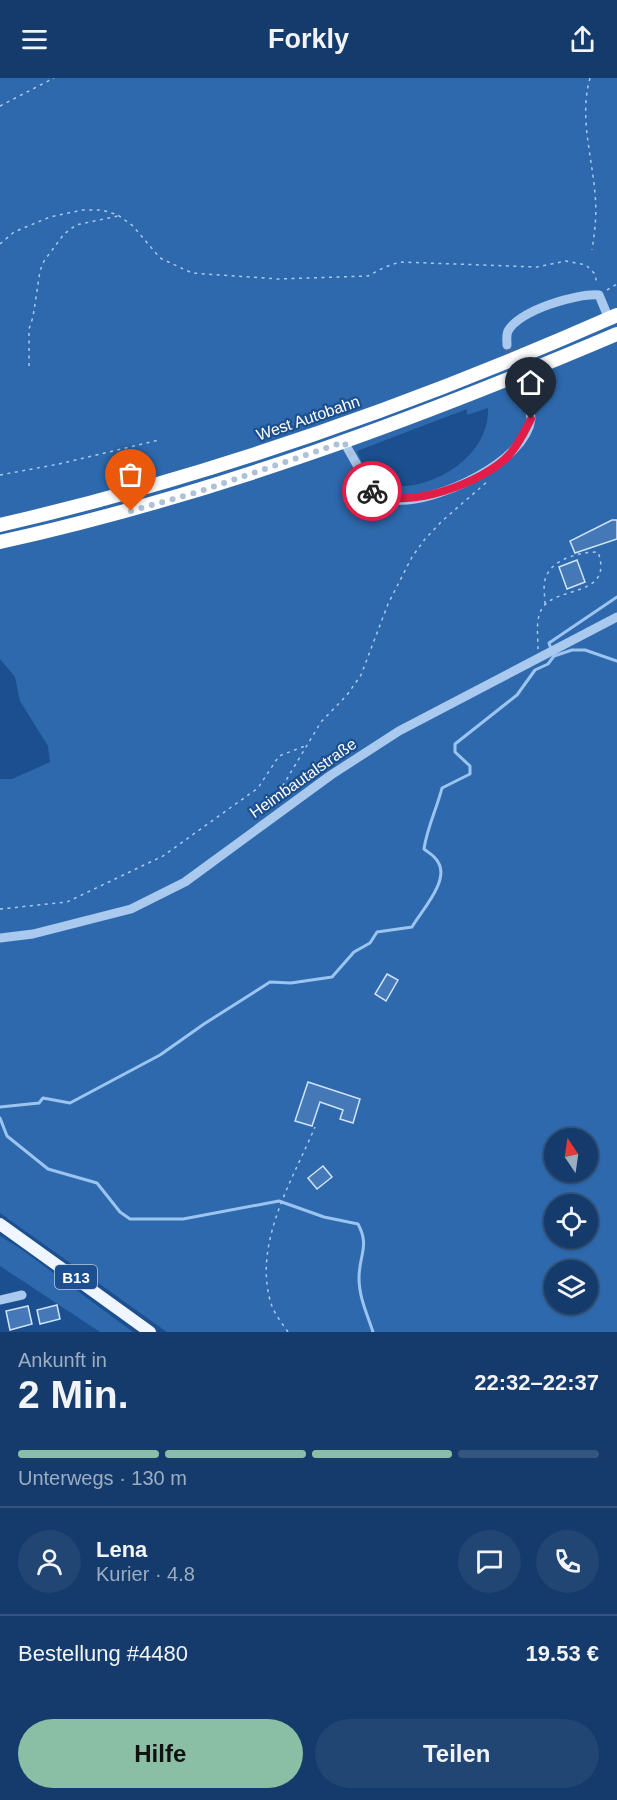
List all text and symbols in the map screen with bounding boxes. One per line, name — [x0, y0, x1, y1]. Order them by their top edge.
icon: menu — [18, 23, 51, 56]
icon: share — [566, 23, 599, 56]
text: Forkly — [268, 24, 349, 54]
pin — [505, 357, 556, 419]
icon: home — [514, 366, 547, 399]
street label: West Autobahn — [254, 392, 362, 444]
pin — [105, 449, 156, 511]
icon: bag — [114, 458, 147, 491]
courier — [342, 461, 402, 521]
icon: bike — [356, 475, 389, 508]
street label: Heimbautalstraße — [246, 735, 360, 821]
north arrow — [544, 1128, 598, 1182]
map controls — [544, 1128, 598, 1314]
button: locate — [544, 1194, 598, 1248]
button: layers — [544, 1260, 598, 1314]
road number: B13 — [55, 1265, 97, 1289]
text: Ankunft in — [18, 1349, 107, 1371]
text: 22:32–22:37 — [474, 1370, 599, 1395]
text: 2 Min. — [18, 1373, 129, 1416]
text: Unterwegs · 130 m — [18, 1467, 187, 1489]
button: person — [18, 1530, 81, 1593]
button: chat — [458, 1530, 521, 1593]
button: phone — [536, 1530, 599, 1593]
text: Lena — [96, 1537, 147, 1562]
text: Kurier · 4.8 — [96, 1563, 195, 1585]
text: Bestellung #4480 — [18, 1641, 188, 1666]
text: 19.53 € — [526, 1641, 599, 1666]
button: Hilfe — [18, 1719, 303, 1788]
button: Teilen — [315, 1719, 599, 1788]

